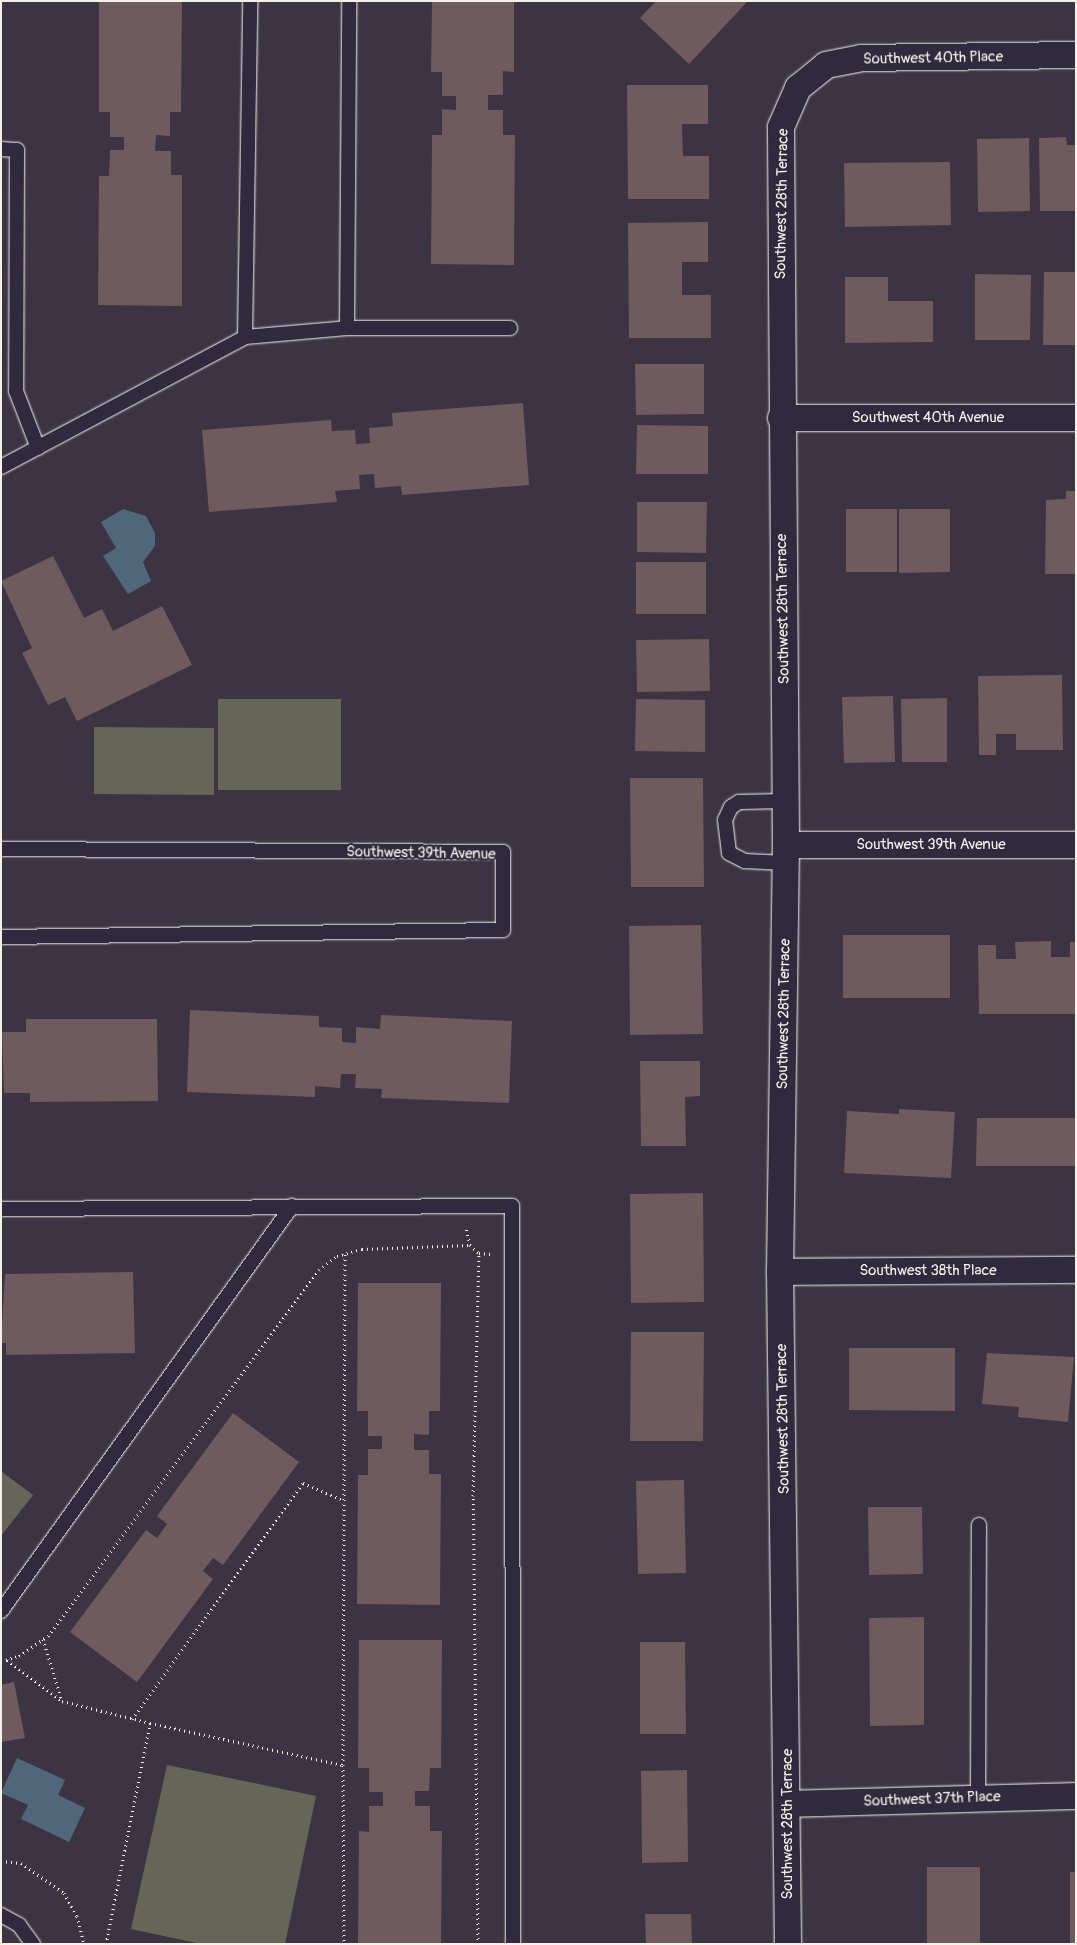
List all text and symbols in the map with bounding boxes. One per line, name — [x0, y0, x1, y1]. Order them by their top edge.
street label: Southwest 40th Place — [863, 48, 1003, 68]
street label: Southwest 28th Terrace — [772, 128, 792, 280]
street label: Southwest 40th Avenue — [852, 409, 1004, 427]
street label: Southwest 28th Terrace — [773, 533, 793, 685]
street label: Southwest 39th Avenue — [856, 836, 1006, 854]
street label: Southwest 39th Avenue — [346, 843, 496, 863]
street label: Southwest 28th Terrace — [774, 938, 794, 1090]
street label: Southwest 38th Place — [859, 1262, 997, 1280]
street label: Southwest 28th Terrace — [773, 1343, 793, 1495]
street label: Southwest 28th Terrace — [779, 1749, 797, 1899]
street label: Southwest 37th Place — [863, 1788, 1001, 1810]

